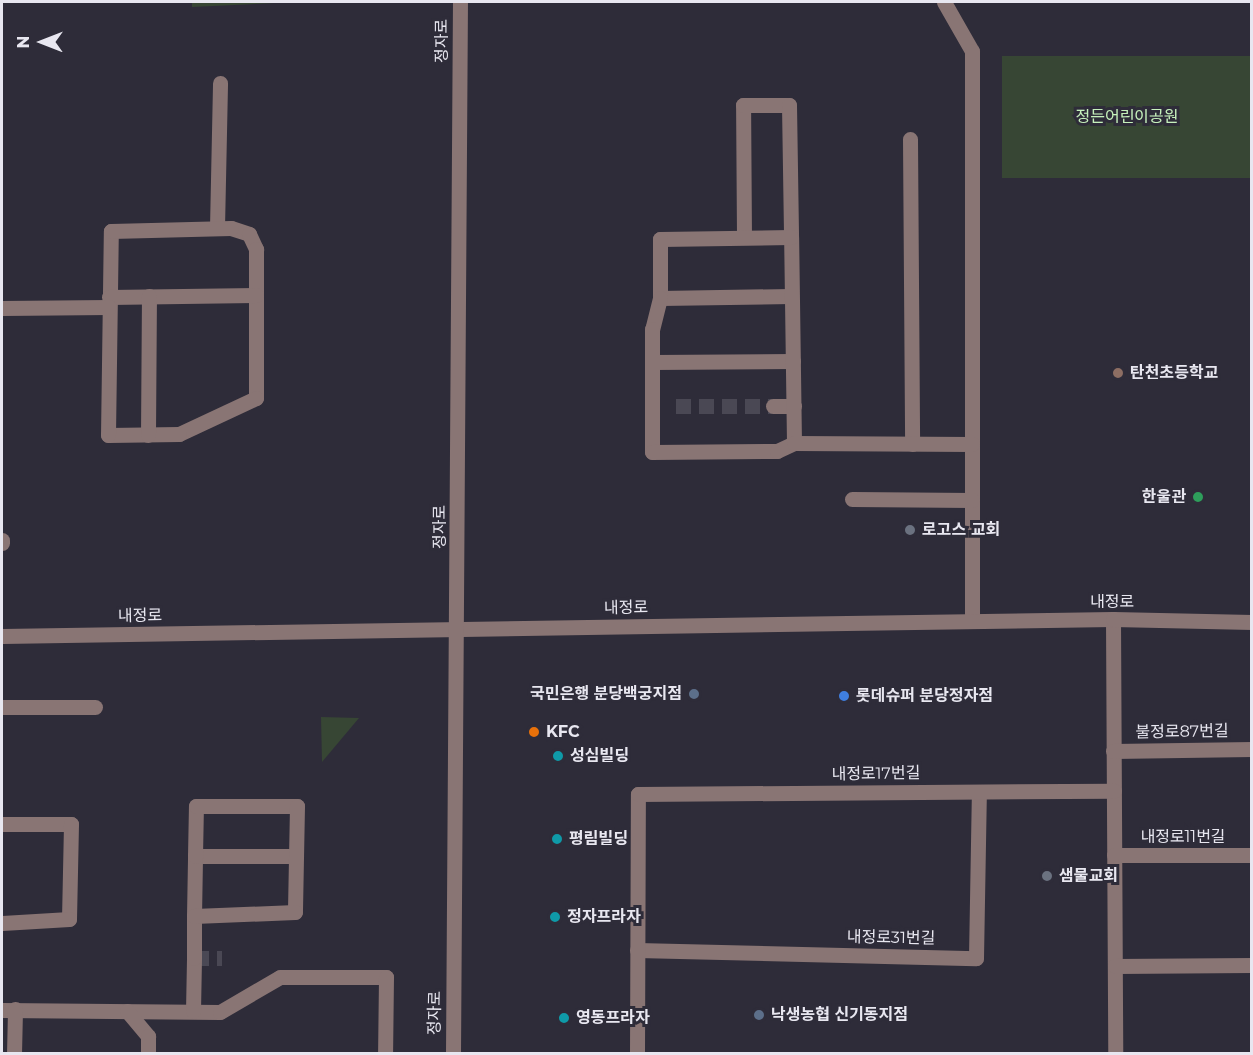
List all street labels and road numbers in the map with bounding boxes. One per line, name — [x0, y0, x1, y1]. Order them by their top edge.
street label: 정자로 — [432, 19, 452, 63]
street label: 정자로 — [430, 505, 450, 549]
street label: 내정로 — [1090, 592, 1134, 612]
street label: 내정로 — [604, 598, 648, 618]
street label: 내정로 — [118, 606, 162, 626]
street label: 불정로87번길 — [1135, 722, 1229, 742]
street label: 내정로17번길 — [831, 764, 921, 784]
street label: 내정로11번길 — [1140, 827, 1226, 847]
street label: 내정로31번길 — [847, 928, 935, 948]
street label: 정자로 — [425, 991, 445, 1035]

